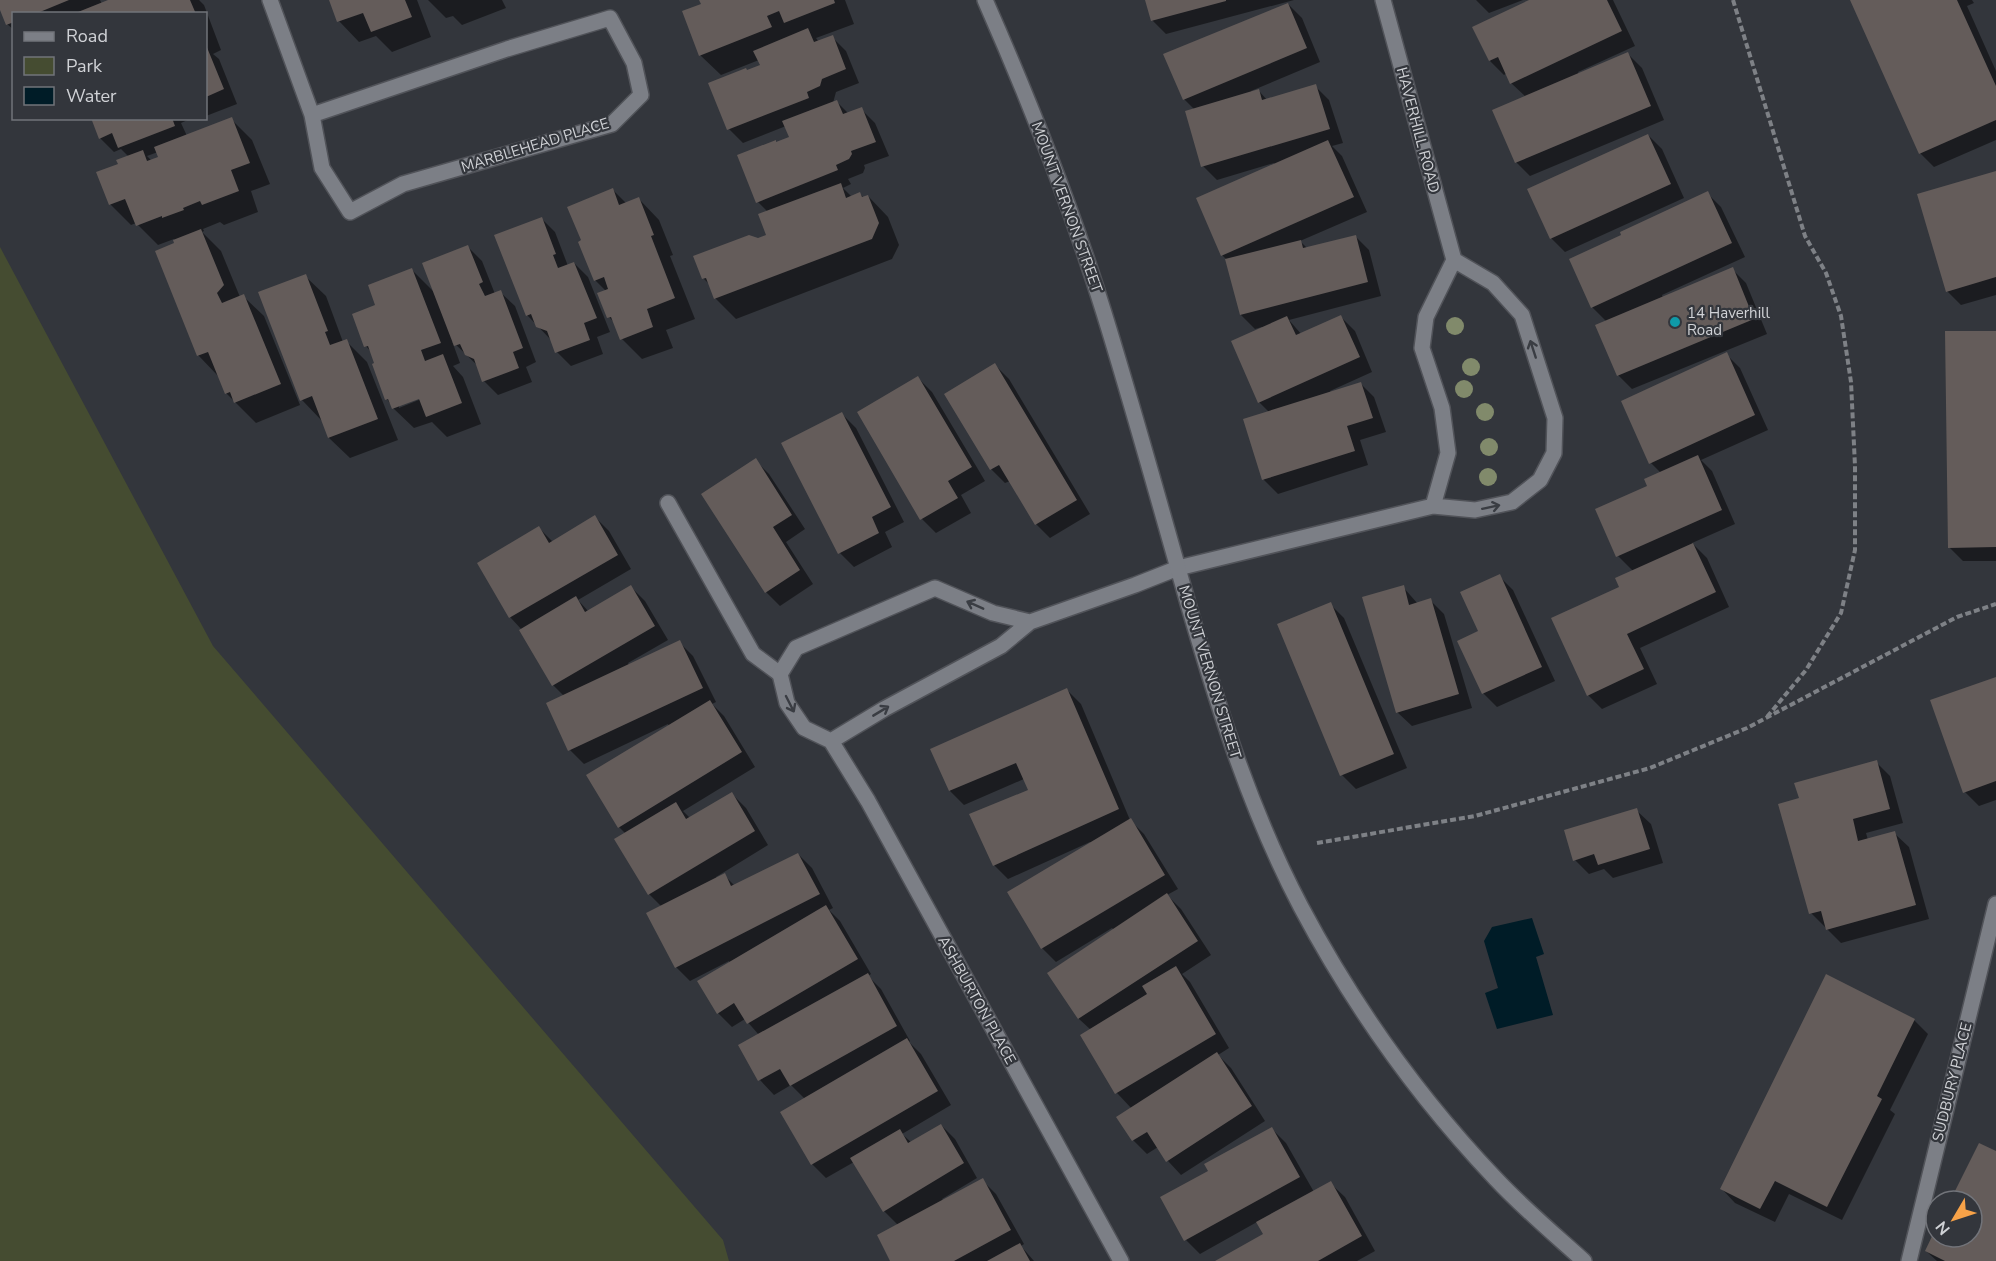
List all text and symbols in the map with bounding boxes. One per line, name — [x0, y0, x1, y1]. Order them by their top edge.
legend — [12, 12, 207, 120]
text: Road — [66, 24, 108, 48]
text: Park — [66, 54, 103, 78]
street label: HAVERHILL ROAD — [1392, 65, 1444, 195]
text: Water — [66, 84, 117, 108]
street label: MARBLEHEAD PLACE — [459, 113, 611, 177]
street label: MOUNT VERNON STREET — [1027, 119, 1107, 295]
place label: 14 Haverhill Road — [1687, 303, 1771, 340]
marker: 14 Haverhill Road — [1668, 315, 1682, 329]
one-way arrow — [1527, 340, 1538, 359]
one-way arrow — [1481, 501, 1501, 512]
street label: MOUNT VERNON STREET — [1174, 583, 1246, 761]
one-way arrow — [966, 599, 984, 610]
one-way arrow — [784, 695, 796, 713]
one-way arrow — [872, 704, 889, 716]
street label: ASHBURTON PLACE — [933, 932, 1021, 1068]
street label: SUDBURY PLACE — [1928, 1020, 1976, 1144]
north arrow — [1924, 1189, 1984, 1249]
text: N — [1931, 1216, 1955, 1239]

